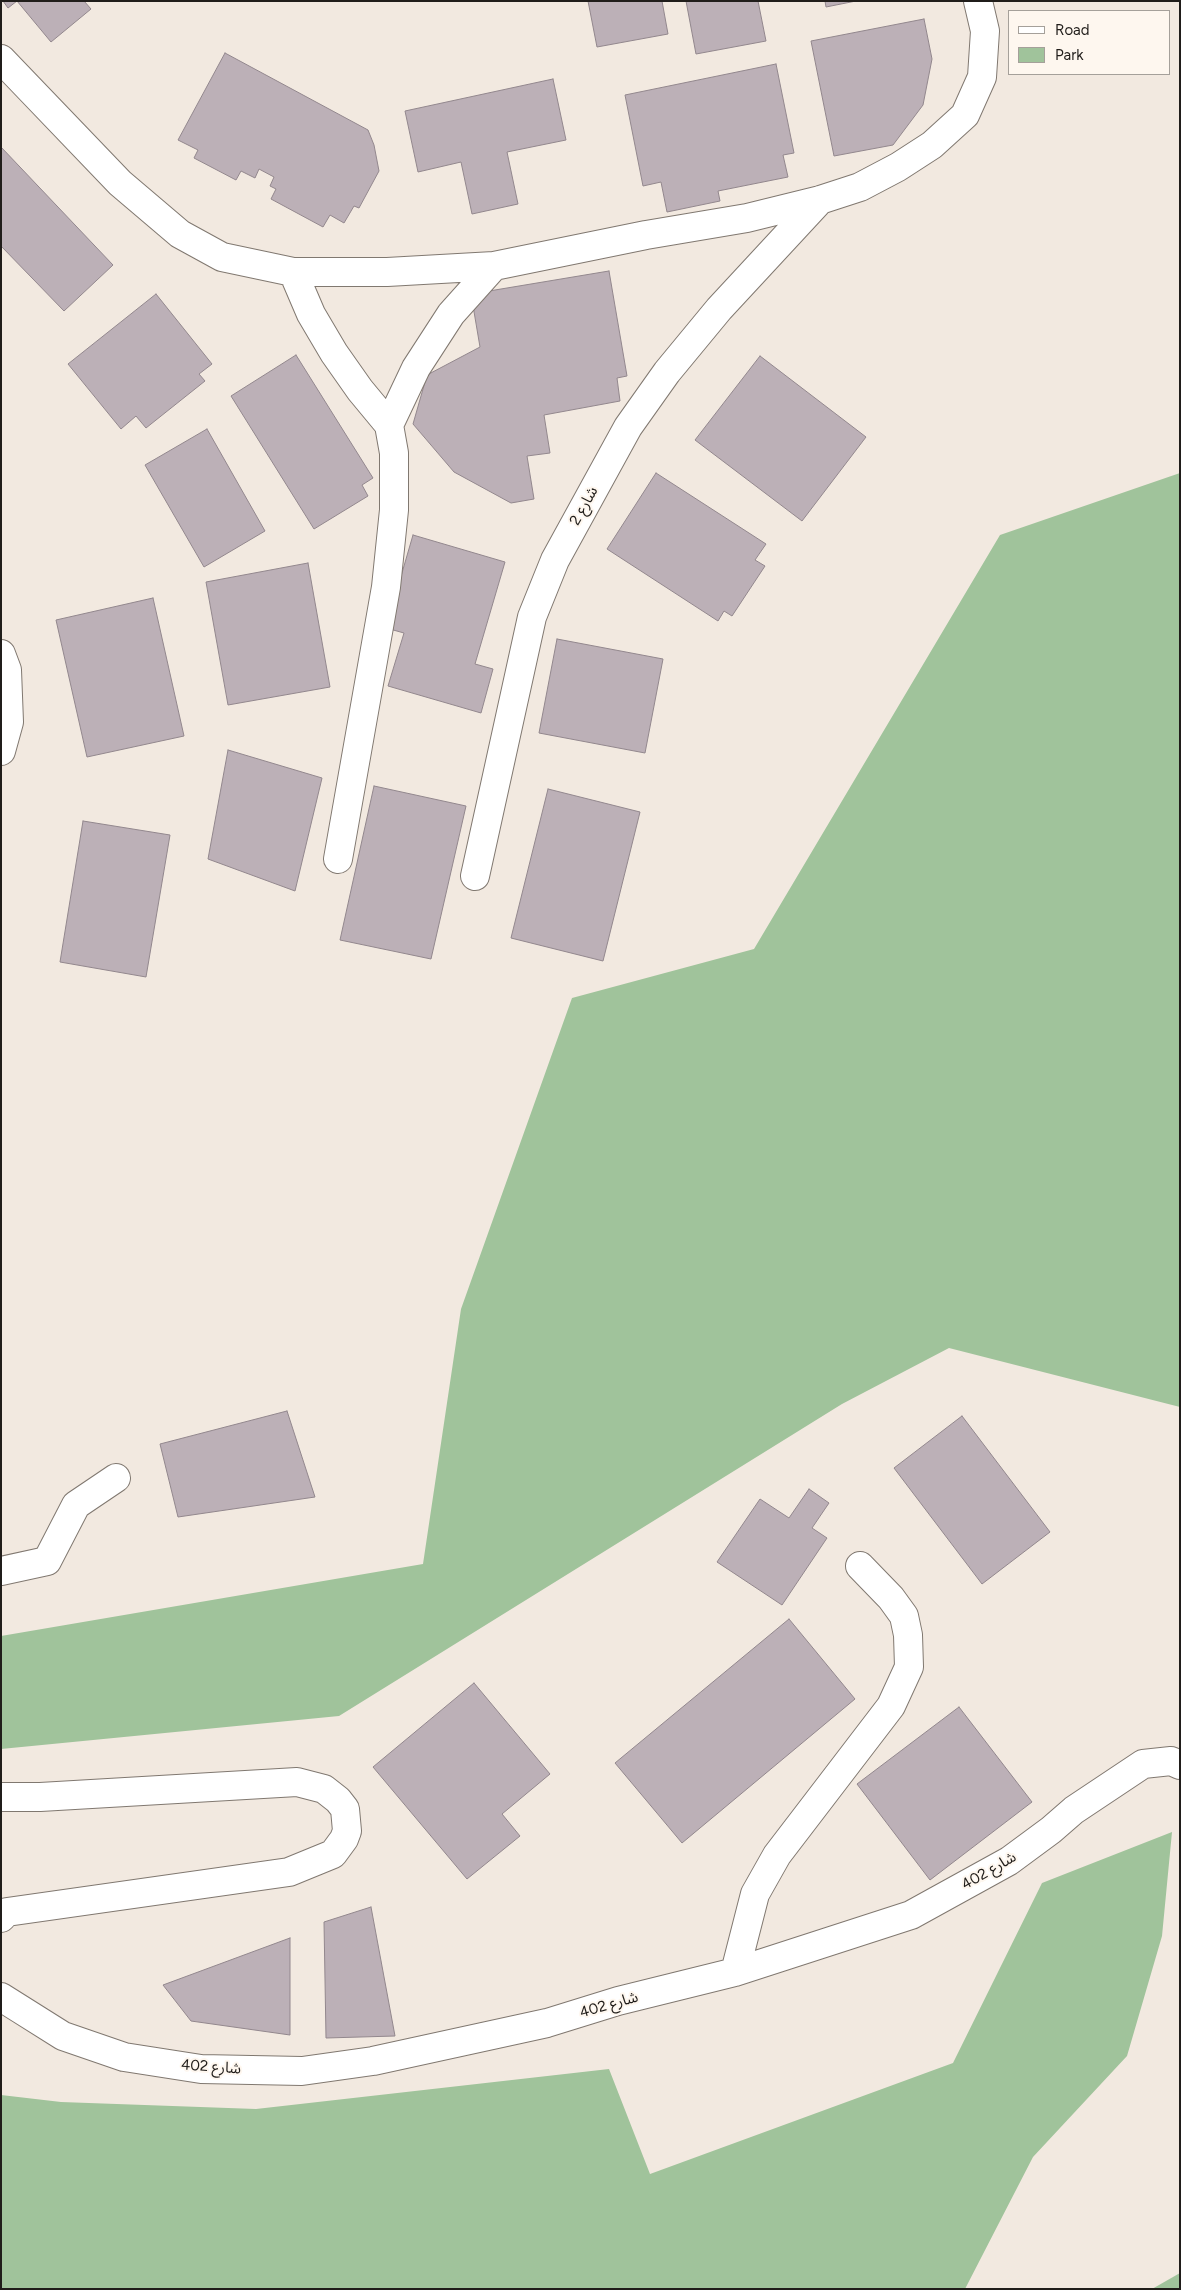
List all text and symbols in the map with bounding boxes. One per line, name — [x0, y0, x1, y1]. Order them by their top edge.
legend — [1008, 10, 1171, 75]
text: Road — [1055, 21, 1090, 39]
text: Park — [1055, 46, 1084, 64]
street label: شارع 2 — [566, 484, 602, 528]
street label: شارع 402 — [958, 1848, 1020, 1894]
street label: شارع 402 — [578, 1988, 640, 2022]
street label: شارع 402 — [180, 2056, 242, 2078]

